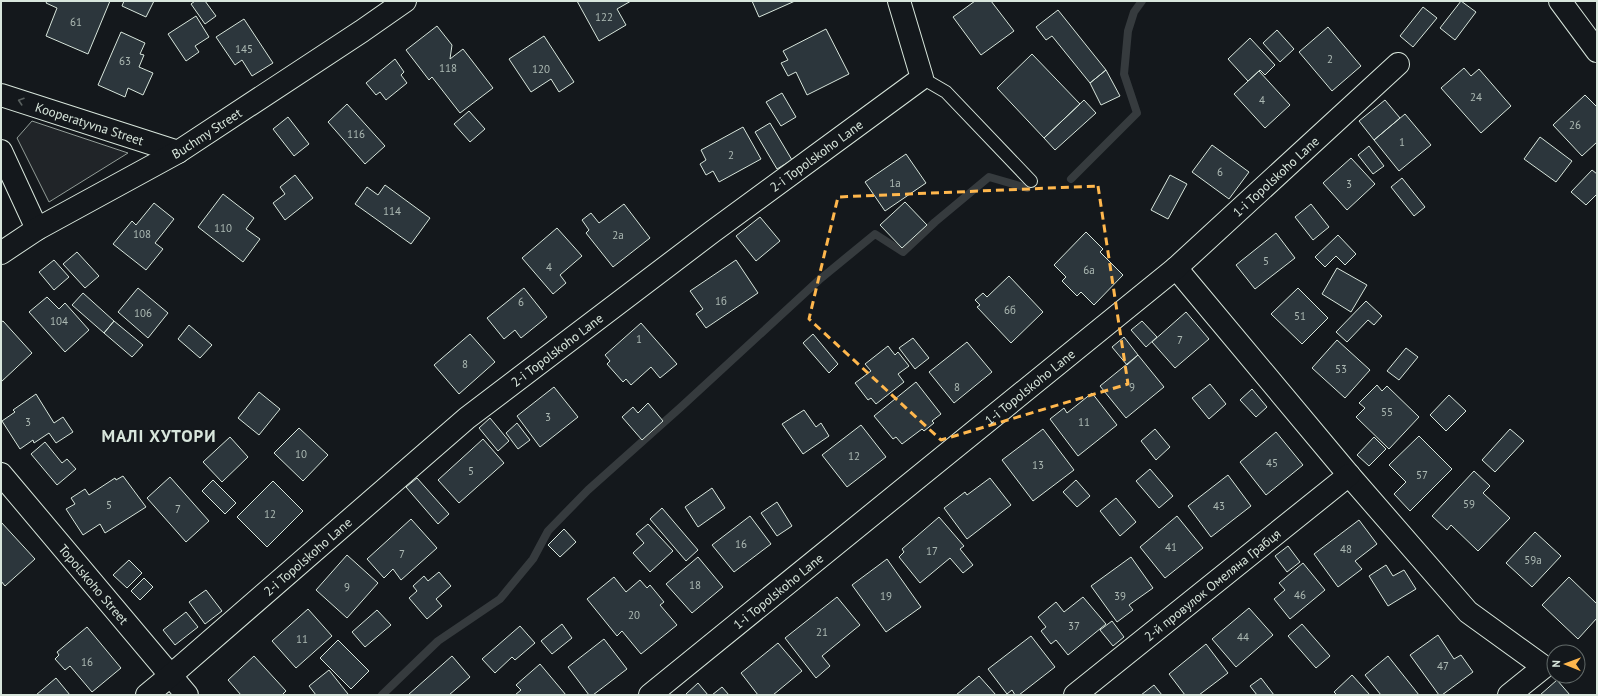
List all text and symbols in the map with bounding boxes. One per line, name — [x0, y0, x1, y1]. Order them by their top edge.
house number: 122 — [595, 10, 613, 24]
house number: 61 — [70, 15, 82, 29]
house number: 145 — [235, 42, 253, 56]
house number: 2 — [1327, 52, 1333, 66]
house number: 63 — [119, 54, 131, 68]
house number: 118 — [439, 61, 457, 75]
house number: 120 — [532, 62, 550, 76]
house number: 24 — [1470, 90, 1482, 104]
house number: 4 — [1259, 93, 1265, 107]
one-way arrow — [18, 97, 25, 106]
street label: Kooperatyvna Street — [33, 98, 146, 149]
street label: Buchmy Street — [169, 104, 245, 162]
street label: 2-i Topolskoho Lane — [766, 116, 866, 195]
house number: 26 — [1569, 118, 1581, 132]
house number: 116 — [347, 127, 365, 141]
street label: 1-i Topolskoho Lane — [1229, 132, 1323, 220]
house number: 1 — [1399, 135, 1405, 149]
house number: 2 — [728, 148, 734, 162]
house number: 6 — [1217, 165, 1223, 179]
house number: 1а — [889, 176, 901, 190]
house number: 3 — [1346, 177, 1352, 191]
house number: 114 — [383, 204, 401, 218]
house number: 110 — [214, 221, 232, 235]
house number: 108 — [133, 227, 151, 241]
house number: 2а — [612, 228, 624, 242]
house number: 5 — [1263, 254, 1269, 268]
house number: 4 — [546, 260, 552, 274]
house number: 6а — [1083, 263, 1095, 277]
house number: 1б — [715, 294, 727, 308]
house number: 6 — [518, 295, 524, 309]
house number: 6б — [1004, 303, 1016, 317]
house number: 106 — [134, 306, 152, 320]
street label: 2-i Topolskoho Lane — [507, 309, 606, 390]
house number: 51 — [1294, 309, 1306, 323]
house number: 104 — [50, 314, 68, 328]
house number: 1 — [636, 332, 642, 346]
house number: 7 — [1177, 333, 1183, 347]
street label: 1-i Topolskoho Lane — [981, 345, 1078, 429]
house number: 8 — [462, 357, 468, 371]
house number: 53 — [1335, 362, 1347, 376]
house number: 8 — [954, 380, 960, 394]
house number: 9 — [1129, 380, 1135, 394]
house number: 55 — [1381, 405, 1393, 419]
house number: 3 — [545, 410, 551, 424]
house number: 3 — [25, 415, 31, 429]
house number: 11 — [1078, 415, 1090, 429]
district label: МАЛІ ХУТОРИ — [101, 425, 217, 447]
house number: 10 — [295, 447, 307, 461]
house number: 12 — [848, 449, 860, 463]
house number: 45 — [1266, 456, 1278, 470]
house number: 13 — [1032, 458, 1044, 472]
house number: 5 — [468, 464, 474, 478]
house number: 57 — [1416, 468, 1428, 482]
house number: 59 — [1463, 497, 1475, 511]
house number: 5 — [106, 498, 112, 512]
house number: 43 — [1213, 499, 1225, 513]
house number: 7 — [175, 502, 181, 516]
house number: 12 — [264, 507, 276, 521]
street label: 2-i Topolskoho Lane — [260, 514, 355, 599]
street label: 2-й провулок Омеляна Грабця — [1140, 525, 1284, 645]
house number: 16 — [735, 537, 747, 551]
house number: 41 — [1165, 540, 1177, 554]
street label: Topolskoho Street — [55, 541, 133, 628]
house number: 48 — [1340, 542, 1352, 556]
house number: 17 — [926, 544, 938, 558]
house number: 7 — [399, 547, 405, 561]
street label: 1-i Topolskoho Lane — [729, 549, 827, 633]
house number: 59а — [1524, 553, 1542, 567]
house number: 18 — [689, 578, 701, 592]
house number: 9 — [344, 580, 350, 594]
house number: 46 — [1294, 588, 1306, 602]
house number: 19 — [880, 589, 892, 603]
house number: 39 — [1114, 589, 1126, 603]
house number: 20 — [628, 608, 640, 622]
house number: 37 — [1068, 619, 1080, 633]
house number: 21 — [816, 625, 828, 639]
house number: 44 — [1237, 630, 1249, 644]
house number: 11 — [296, 632, 308, 646]
north arrow — [1546, 644, 1586, 684]
house number: 16 — [81, 655, 93, 669]
house number: 47 — [1437, 659, 1449, 673]
text: N — [1549, 660, 1563, 668]

